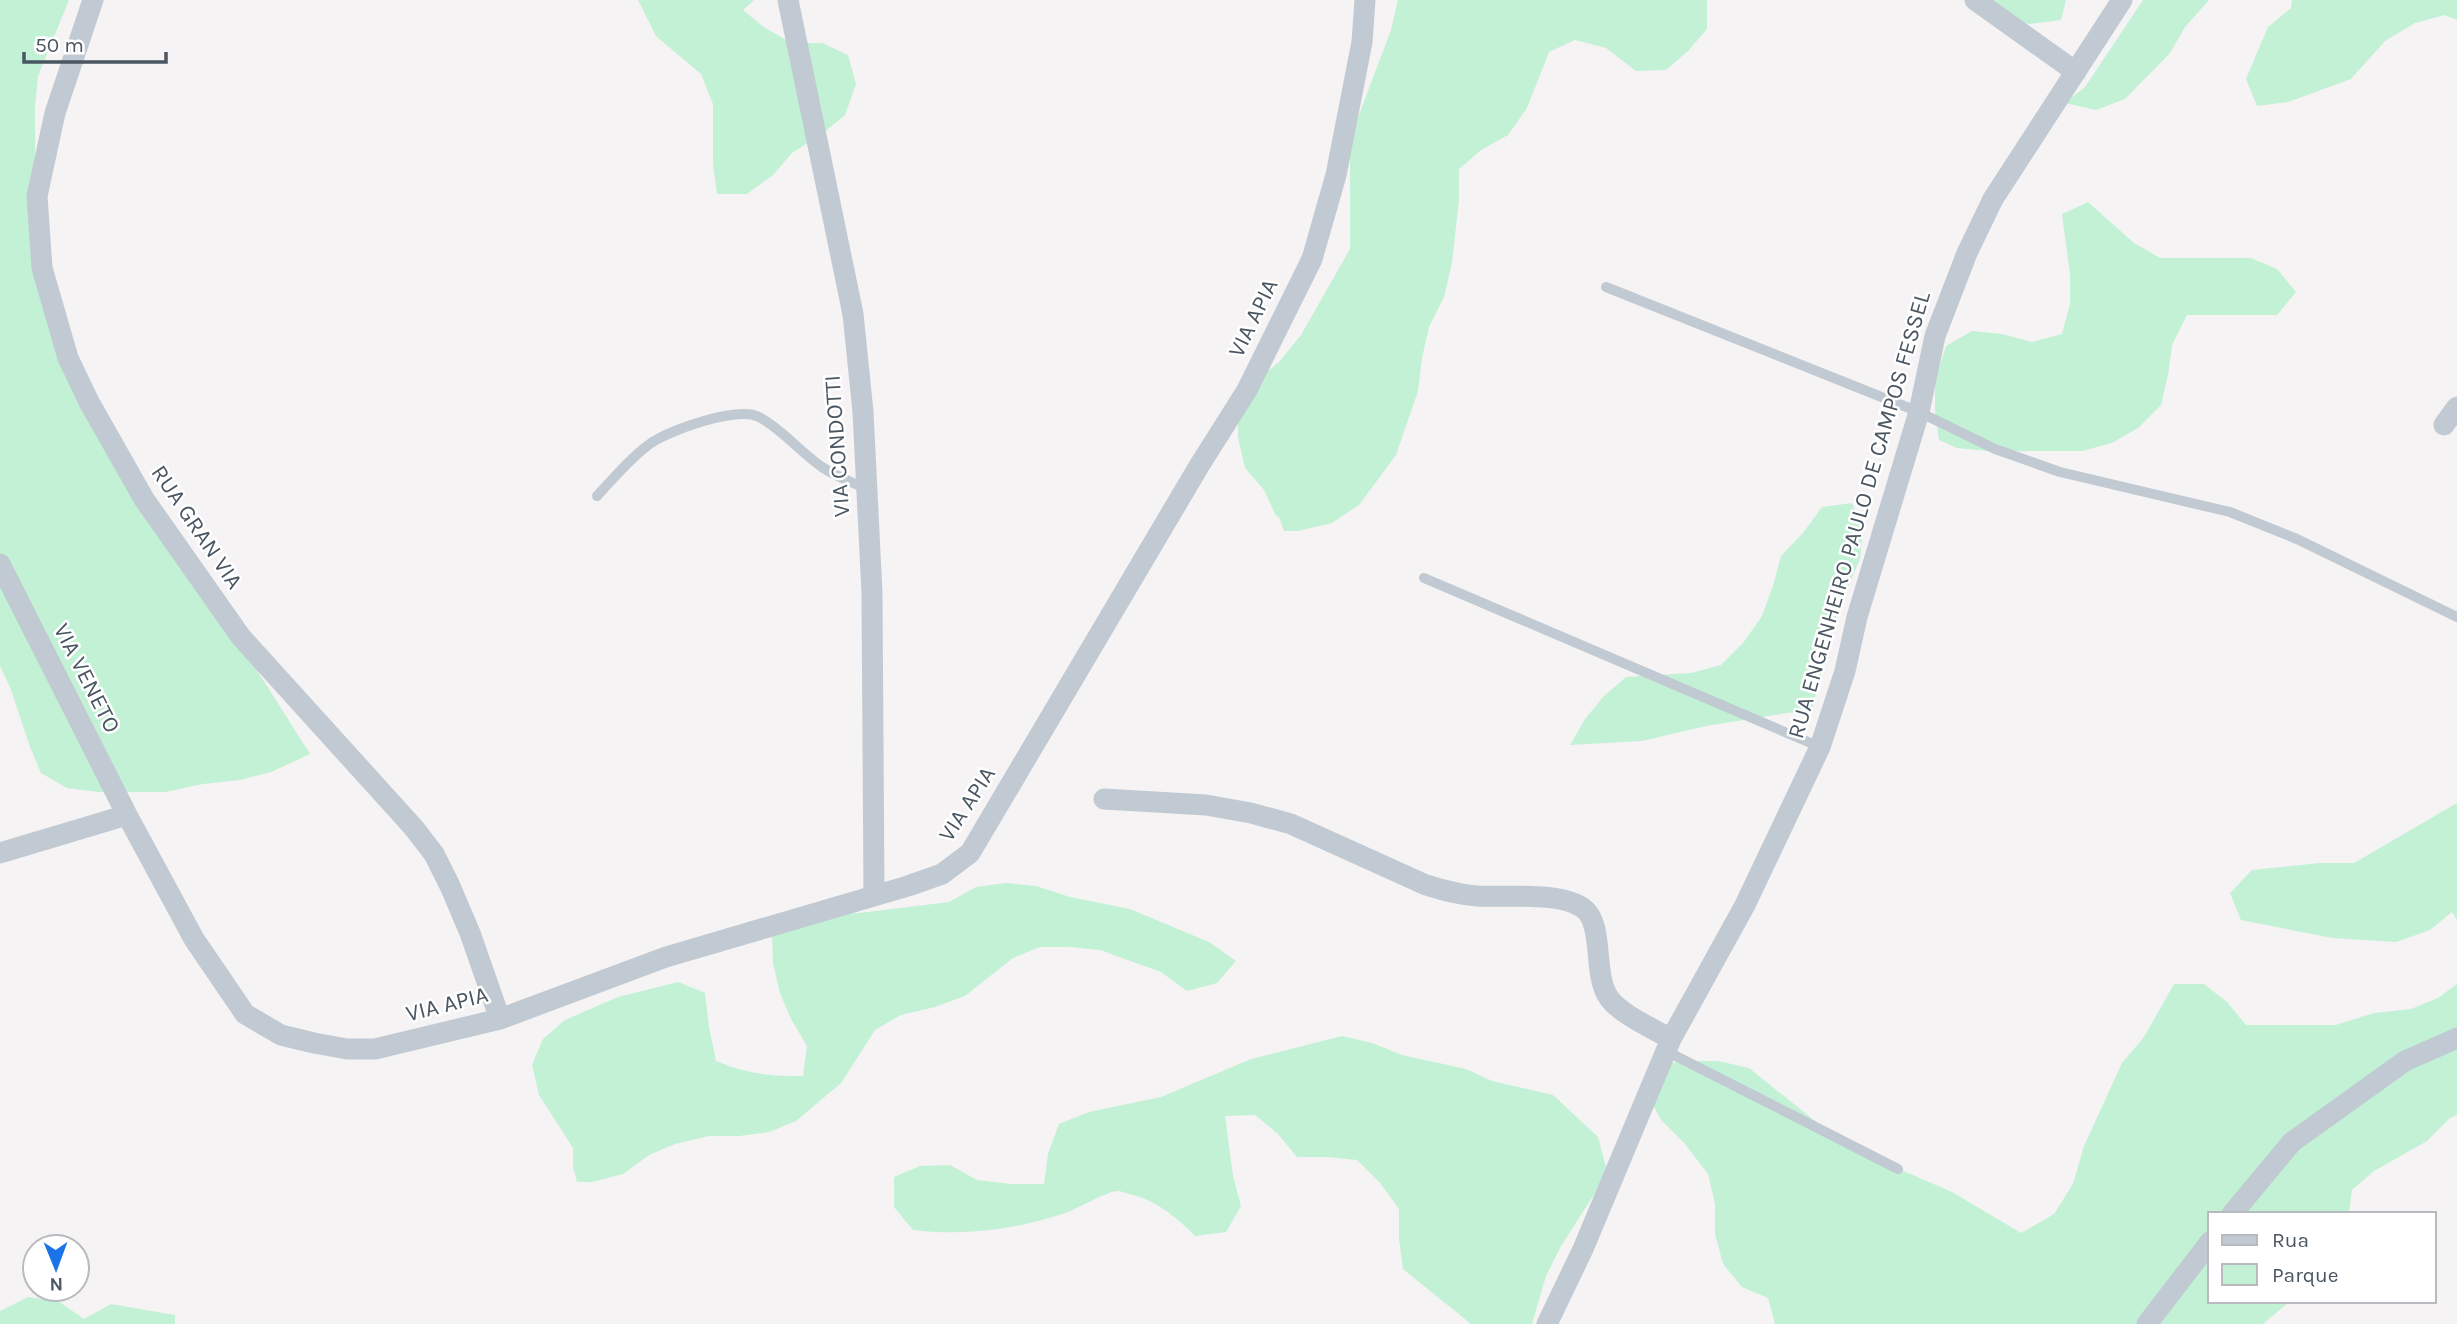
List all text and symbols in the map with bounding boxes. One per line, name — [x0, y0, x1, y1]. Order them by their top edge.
scale bar — [24, 21, 166, 65]
text: 50 m — [35, 33, 84, 57]
street label: VIA APIA — [1223, 274, 1283, 362]
street label: RUA ENGENHEIRO PAULO DE CAMPOS FESSEL — [1782, 288, 1936, 742]
street label: VIA CONDOTTI — [819, 374, 855, 518]
street label: RUA GRAN VIA — [146, 460, 248, 594]
street label: VIA VENETO — [48, 619, 126, 737]
street label: VIA APIA — [933, 762, 1001, 846]
street label: VIA APIA — [403, 981, 491, 1027]
legend — [2208, 1212, 2436, 1303]
text: Rua — [2272, 1228, 2309, 1252]
north arrow — [21, 1233, 91, 1303]
text: Parque — [2272, 1263, 2339, 1287]
text: N — [49, 1273, 63, 1295]

